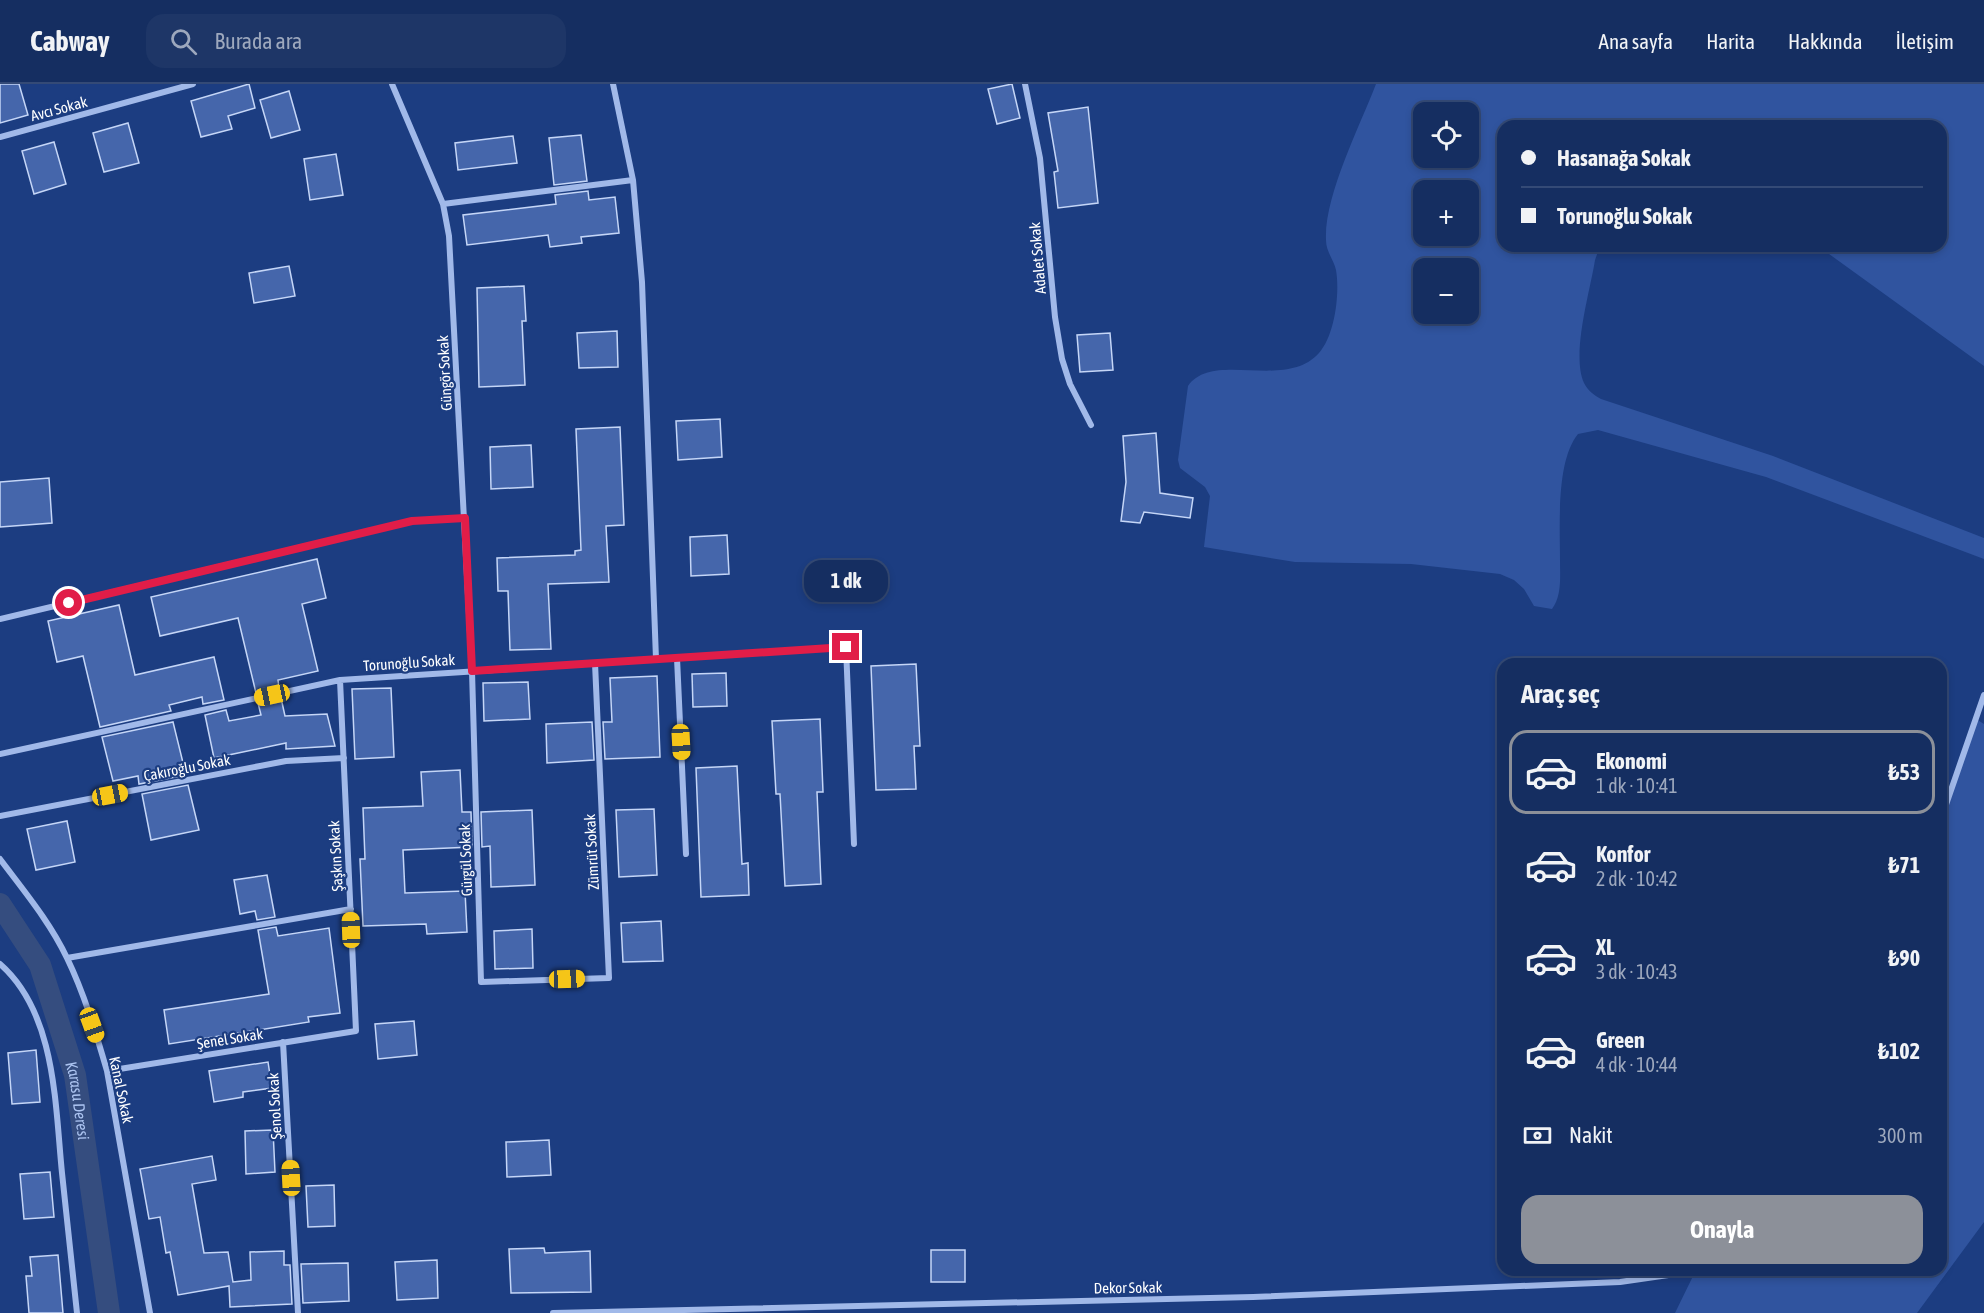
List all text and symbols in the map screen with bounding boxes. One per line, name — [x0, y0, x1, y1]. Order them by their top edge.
search box — [146, 14, 566, 68]
text: Cabway — [30, 25, 110, 57]
icon: search — [167, 25, 200, 58]
text: Burada ara — [215, 28, 302, 54]
text: Ana sayfa — [1599, 29, 1673, 53]
text: Harita — [1706, 29, 1755, 53]
text: Hakkında — [1788, 29, 1863, 53]
text: İletişim — [1896, 29, 1954, 53]
street label: Avcı Sokak — [29, 93, 89, 124]
map controls — [1413, 102, 1479, 324]
button: locate — [1413, 102, 1479, 168]
text: Hasanağa Sokak — [1557, 145, 1690, 171]
button: + — [1413, 180, 1479, 246]
text: Torunoğlu Sokak — [1557, 203, 1692, 229]
street label: Adalet Sokak — [1026, 221, 1049, 295]
button: − — [1413, 258, 1479, 324]
street label: Güngör Sokak — [434, 334, 455, 411]
callout: 1 dk — [804, 560, 888, 602]
text: 1 dk — [831, 569, 861, 592]
route start — [55, 589, 82, 616]
route end — [832, 633, 859, 660]
street label: Torunoğlu Sokak — [362, 651, 456, 674]
text: Araç seç — [1521, 678, 1600, 709]
car — [253, 682, 291, 708]
car — [671, 724, 691, 760]
icon: car — [1524, 745, 1578, 799]
text: Ekonomi — [1596, 748, 1667, 774]
street label: Çakıroğlu Sokak — [142, 751, 232, 784]
text: ₺53 — [1888, 759, 1920, 785]
text: 1 dk · 10:41 — [1596, 774, 1678, 797]
car — [91, 783, 129, 807]
street label: Zümrüt Sokak — [581, 813, 602, 891]
street label: Şaşkın Sokak — [325, 820, 346, 892]
street label: Gürgül Sokak — [456, 823, 475, 897]
icon: car — [1524, 838, 1578, 892]
text: Konfor — [1596, 841, 1650, 867]
text: ₺71 — [1888, 852, 1920, 878]
text: 2 dk · 10:42 — [1596, 867, 1678, 890]
car — [341, 912, 361, 948]
icon: car — [1524, 931, 1578, 985]
text: XL — [1596, 934, 1614, 960]
text: ₺90 — [1888, 945, 1920, 971]
text: 3 dk · 10:43 — [1596, 960, 1678, 983]
car — [549, 969, 585, 989]
car — [77, 1005, 107, 1045]
icon: car — [1524, 1024, 1578, 1078]
street label: Şenel Sokak — [196, 1025, 265, 1052]
text: Green — [1596, 1027, 1645, 1053]
text: ₺102 — [1878, 1038, 1920, 1064]
text: 4 dk · 10:44 — [1596, 1053, 1678, 1076]
street label: Kanal Sokak — [106, 1055, 137, 1125]
water label: Karasu Deresi — [62, 1059, 93, 1141]
street label: Şenol Sokak — [264, 1072, 285, 1140]
icon: cash — [1521, 1119, 1554, 1152]
text: Nakit — [1569, 1122, 1613, 1148]
text: 300 m — [1878, 1124, 1923, 1147]
car — [281, 1160, 301, 1196]
button: Onayla — [1521, 1195, 1923, 1264]
street label: Dekor Sokak — [1094, 1278, 1163, 1297]

